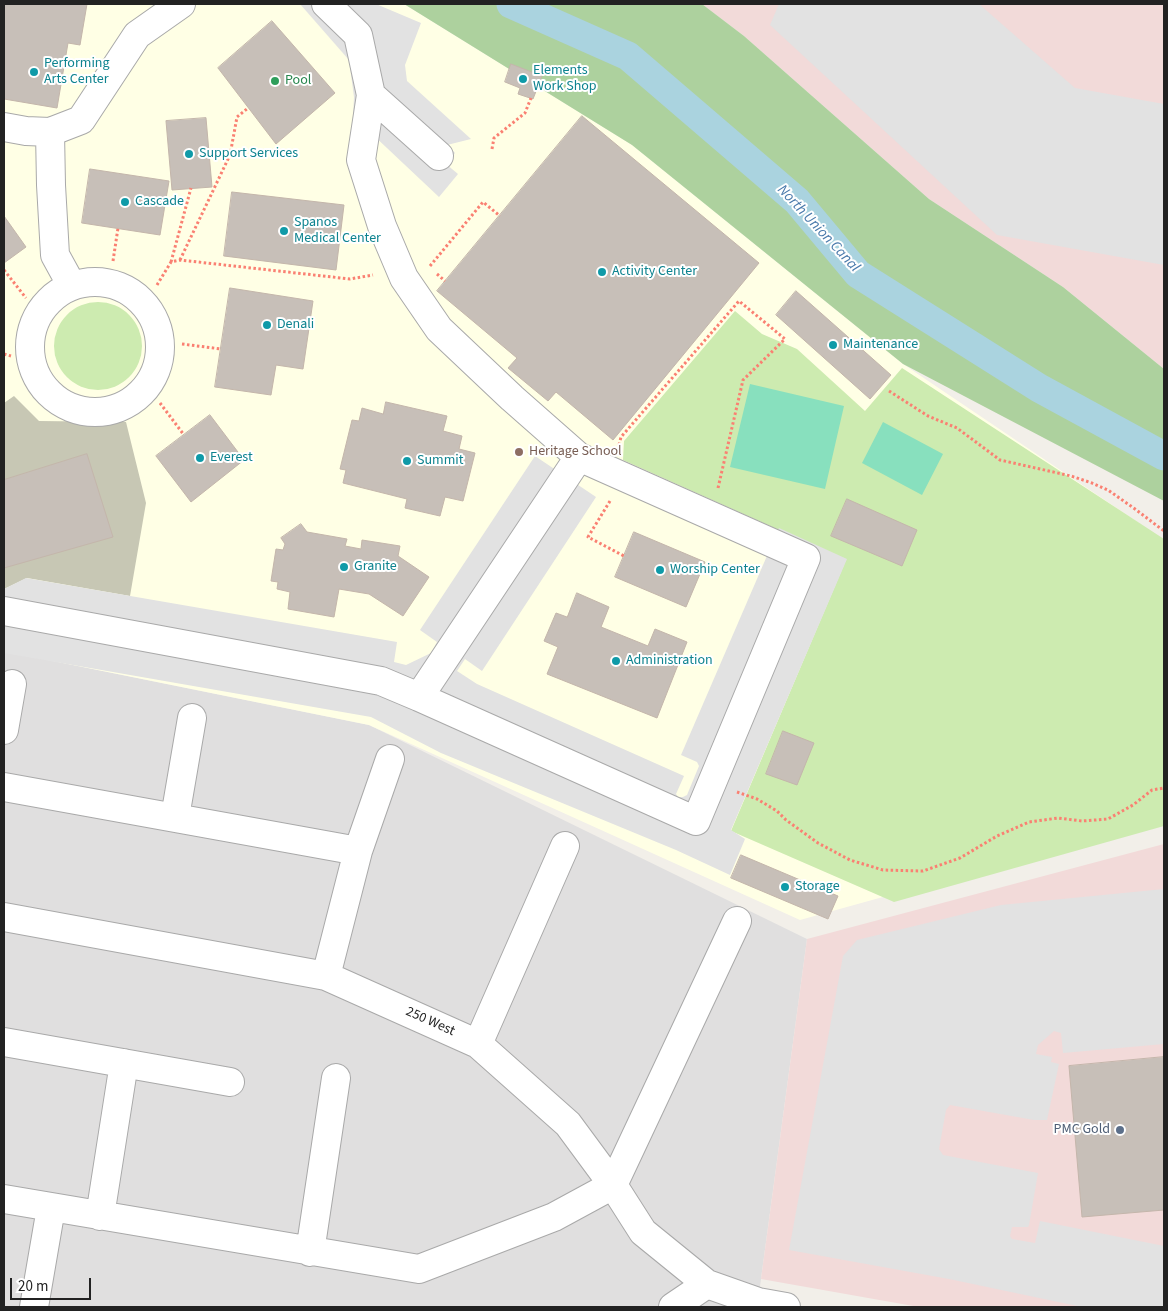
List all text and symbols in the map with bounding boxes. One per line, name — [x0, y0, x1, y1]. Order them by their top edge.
place label: Performing Arts Center — [44, 56, 110, 88]
place label: Elements Work Shop — [533, 63, 597, 95]
marker: Performing Arts Center — [28, 66, 40, 78]
place label: Pool — [285, 73, 311, 89]
marker: Elements Work Shop — [517, 73, 529, 85]
marker: Pool — [269, 75, 281, 87]
place label: Support Services — [199, 146, 298, 162]
marker: Support Services — [183, 148, 195, 160]
water label: North Union Canal — [773, 182, 863, 276]
place label: Cascade — [135, 194, 184, 210]
marker: Cascade — [119, 196, 131, 208]
place label: Spanos Medical Center — [294, 215, 381, 248]
marker: Spanos Medical Center — [278, 225, 290, 237]
place label: Activity Center — [612, 264, 697, 280]
marker: Activity Center — [596, 266, 608, 278]
place label: Denali — [277, 317, 314, 333]
marker: Denali — [261, 319, 273, 331]
place label: Maintenance — [843, 337, 918, 353]
marker: Maintenance — [827, 339, 839, 351]
place label: Heritage School — [529, 444, 622, 460]
marker: Heritage School — [513, 446, 525, 458]
place label: Everest — [210, 450, 253, 466]
marker: Everest — [194, 452, 206, 464]
place label: Summit — [417, 453, 463, 469]
marker: Summit — [401, 455, 413, 467]
place label: Granite — [354, 559, 397, 575]
marker: Granite — [338, 561, 350, 573]
place label: Worship Center — [670, 562, 760, 578]
marker: Worship Center — [654, 564, 666, 576]
place label: Administration — [626, 653, 713, 669]
marker: Administration — [610, 655, 622, 667]
place label: Storage — [795, 879, 840, 895]
marker: Storage — [779, 881, 791, 893]
street label: 250 West — [403, 1004, 457, 1040]
place label: PMC Gold — [1054, 1122, 1110, 1138]
marker: PMC Gold — [1114, 1124, 1126, 1136]
scale bar — [12, 1268, 94, 1300]
text: 20 m — [18, 1276, 48, 1297]

